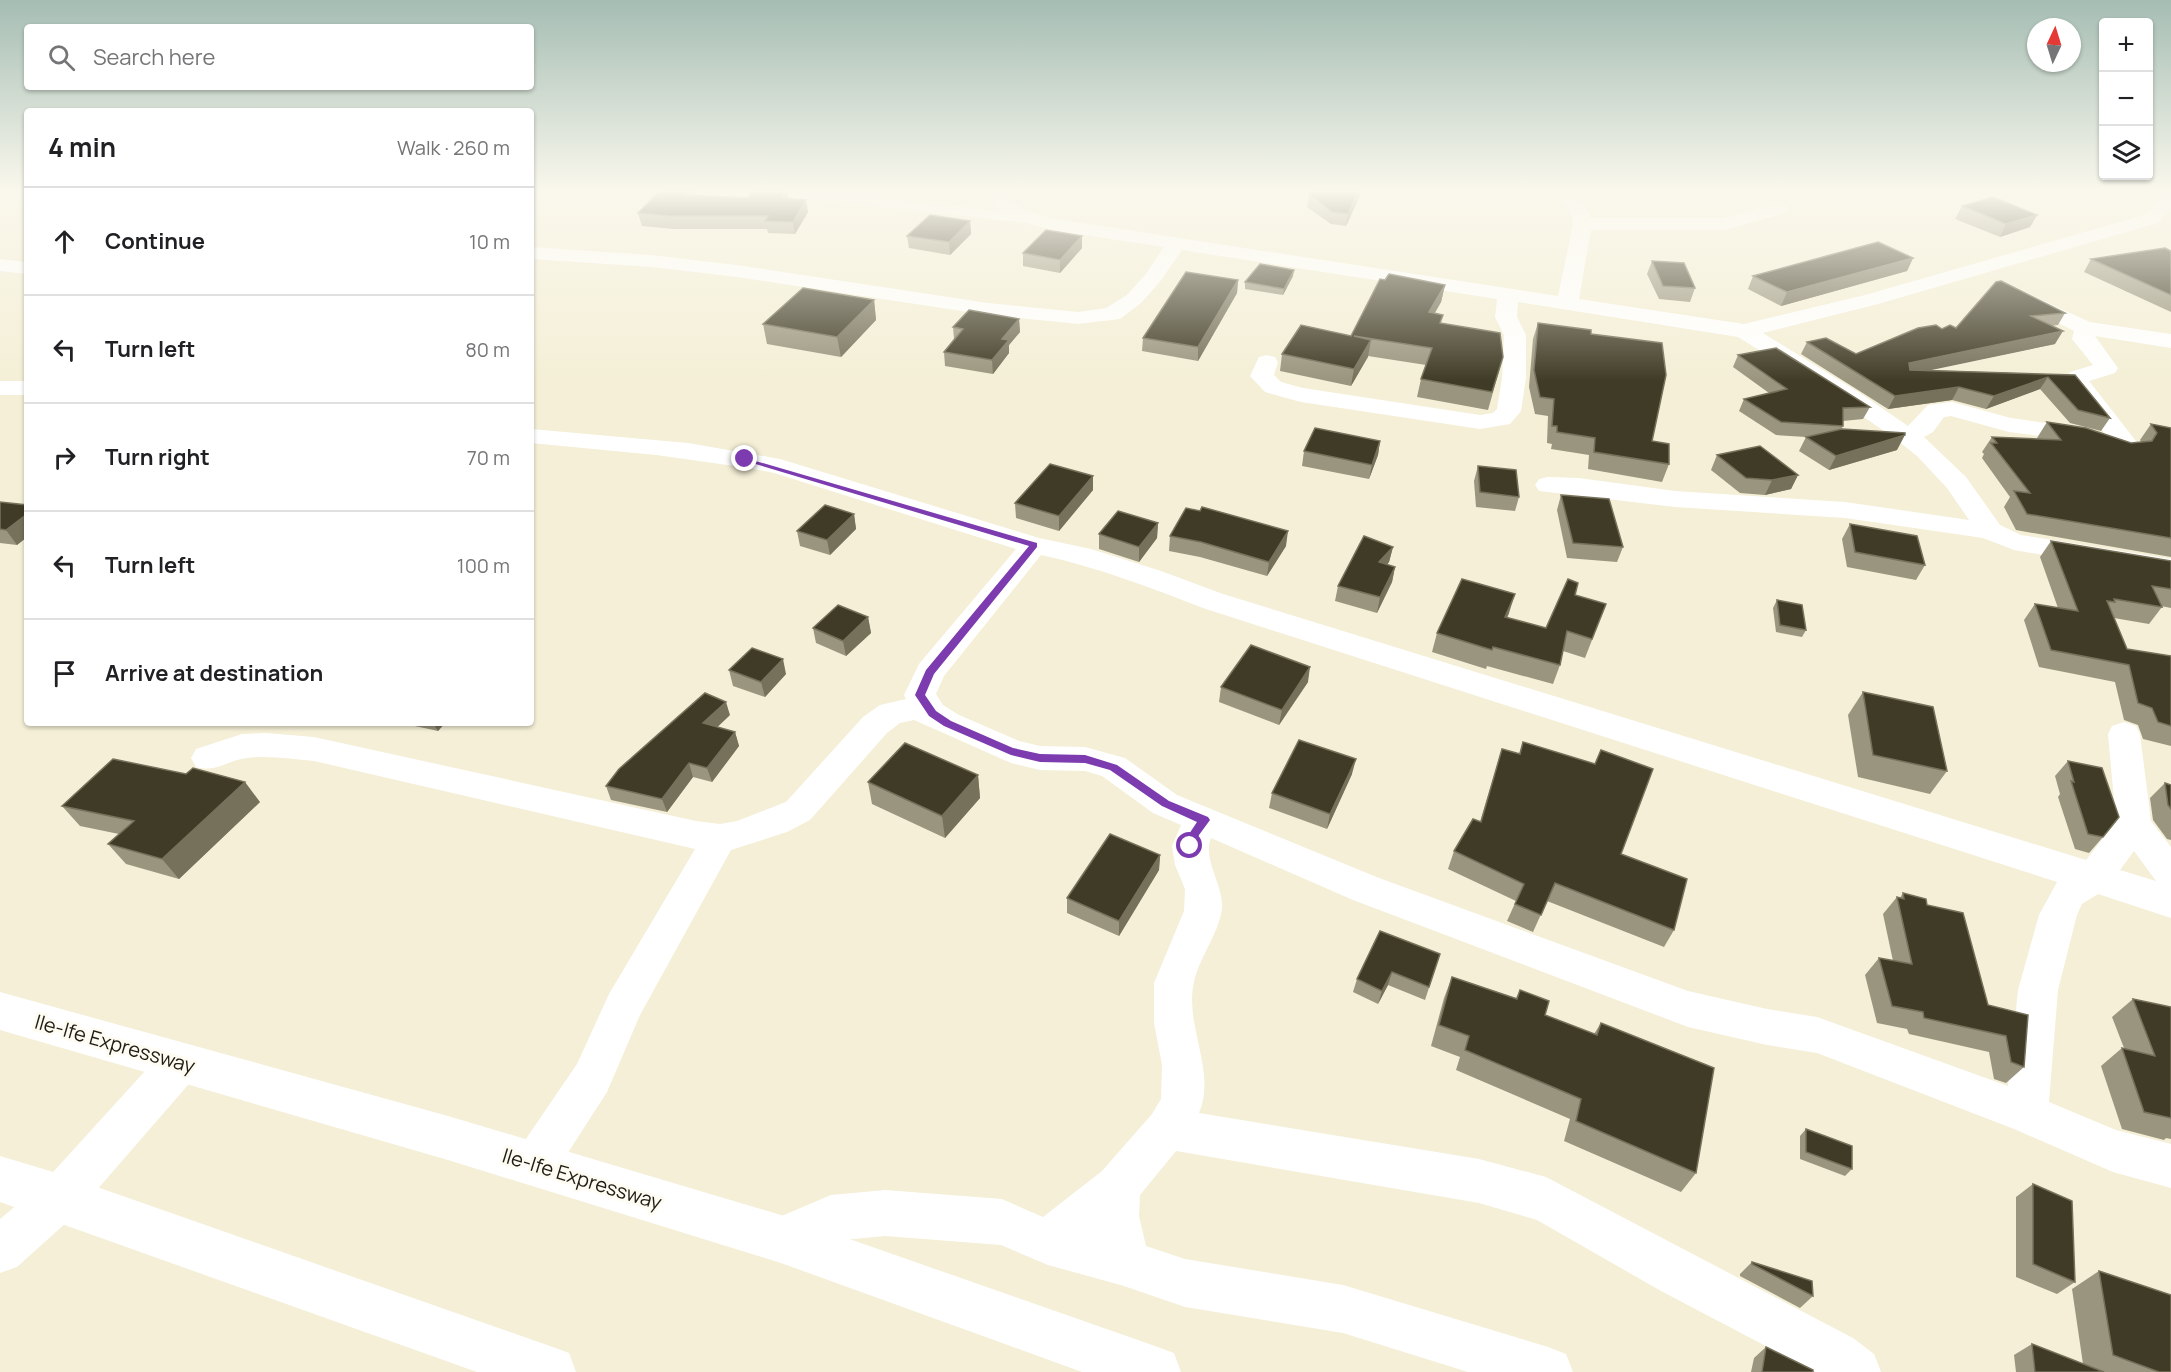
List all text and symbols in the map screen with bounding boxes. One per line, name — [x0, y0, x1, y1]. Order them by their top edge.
north arrow — [2027, 18, 2081, 72]
map controls — [2099, 18, 2153, 180]
button: + — [2099, 18, 2153, 72]
search box — [24, 24, 534, 90]
icon: search — [45, 41, 78, 74]
text: Search here — [93, 42, 215, 72]
button: − — [2099, 72, 2153, 126]
button: layers — [2099, 126, 2153, 180]
text: 4 min — [48, 129, 116, 165]
text: Walk · 260 m — [397, 134, 510, 161]
icon: ahead — [48, 225, 81, 258]
text: Continue — [105, 226, 205, 256]
text: 10 m — [469, 228, 510, 255]
icon: left — [48, 333, 81, 366]
text: Turn left — [105, 334, 195, 364]
text: 80 m — [465, 336, 510, 363]
icon: right — [48, 441, 81, 474]
text: Turn right — [105, 442, 210, 472]
text: 70 m — [467, 444, 510, 471]
route end — [731, 445, 757, 471]
icon: left — [48, 549, 81, 582]
text: Turn left — [105, 550, 195, 580]
text: 100 m — [457, 552, 510, 579]
icon: arrive — [48, 657, 81, 690]
text: Arrive at destination — [105, 658, 323, 688]
route start — [1176, 832, 1202, 858]
street label: Ile-Ife Expressway — [32, 1008, 199, 1079]
street label: Ile-Ife Expressway — [499, 1141, 666, 1216]

